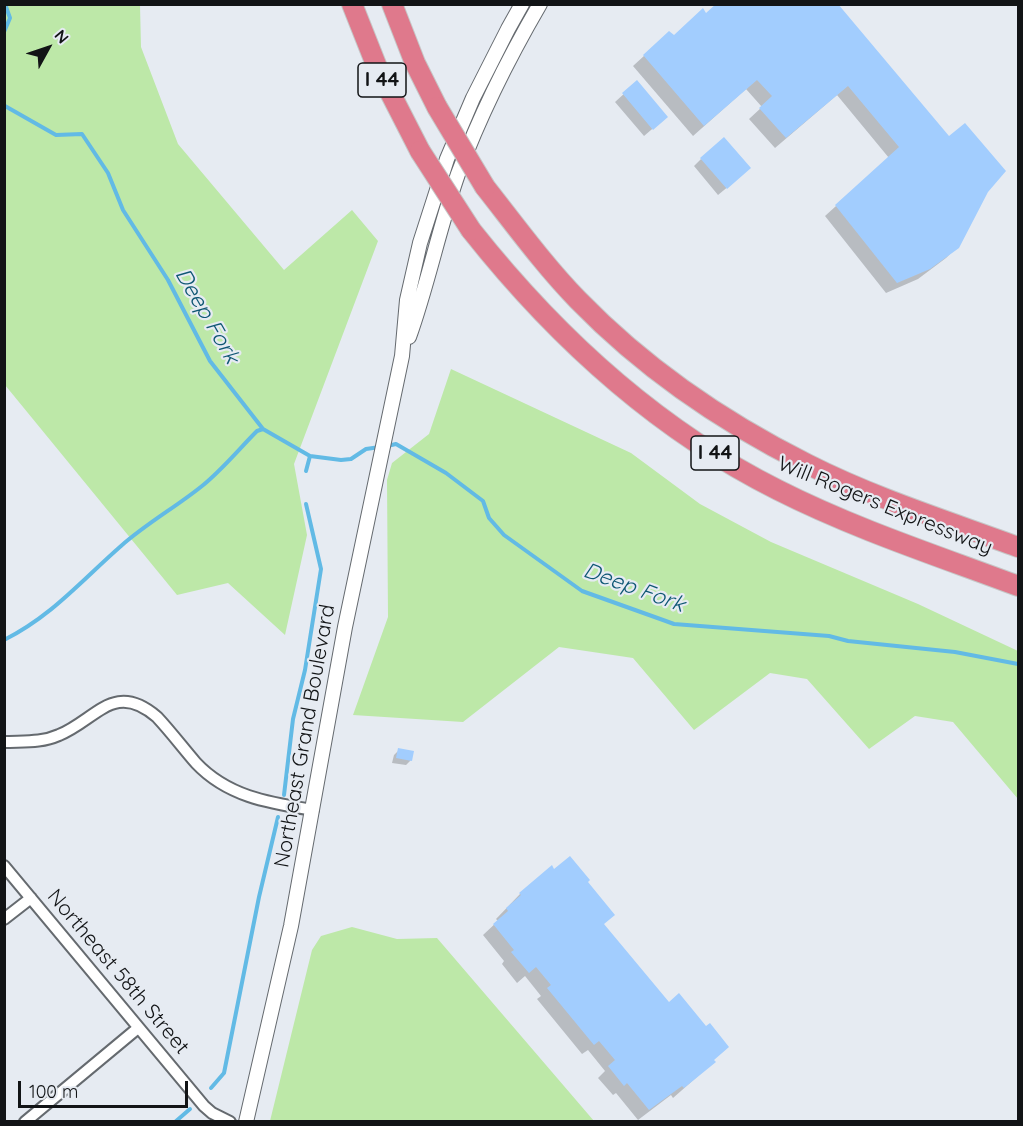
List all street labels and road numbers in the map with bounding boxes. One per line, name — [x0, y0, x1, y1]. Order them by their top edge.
road number: I 44 — [358, 63, 406, 97]
road number: I 44 — [691, 436, 739, 470]
street label: Will Rogers Expressway — [774, 451, 996, 561]
street label: Northeast Grand Boulevard — [269, 602, 341, 870]
street label: Northeast 58th Street — [42, 884, 194, 1060]

